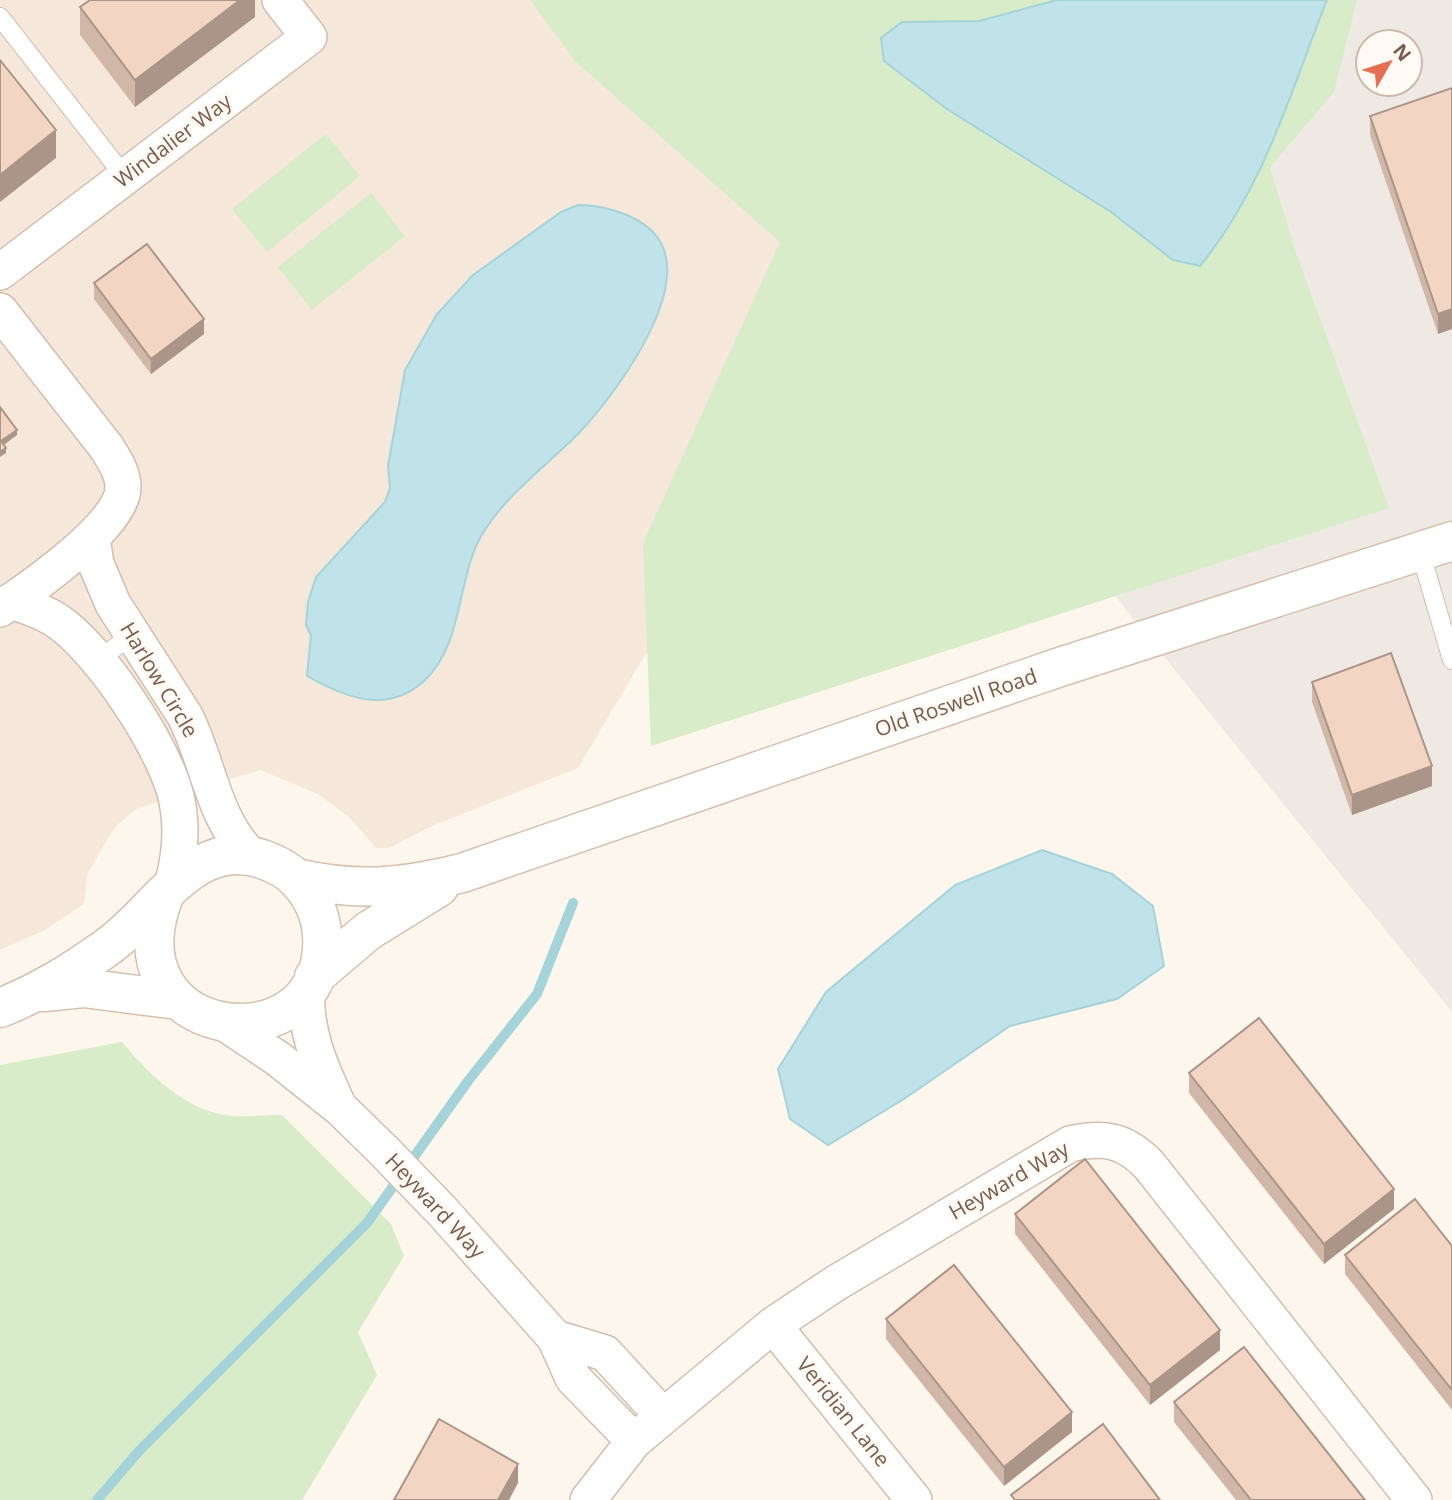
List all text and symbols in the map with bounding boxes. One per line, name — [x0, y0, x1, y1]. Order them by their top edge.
north arrow — [1354, 28, 1424, 98]
text: N — [1387, 38, 1417, 66]
street label: Windalier Way — [108, 87, 237, 194]
street label: Harlow Circle — [114, 617, 205, 742]
street label: Old Roswell Road — [871, 661, 1040, 743]
street label: Heyward Way — [943, 1134, 1074, 1226]
street label: Heyward Way — [380, 1147, 492, 1264]
street label: Veridian Lane — [791, 1351, 897, 1472]

